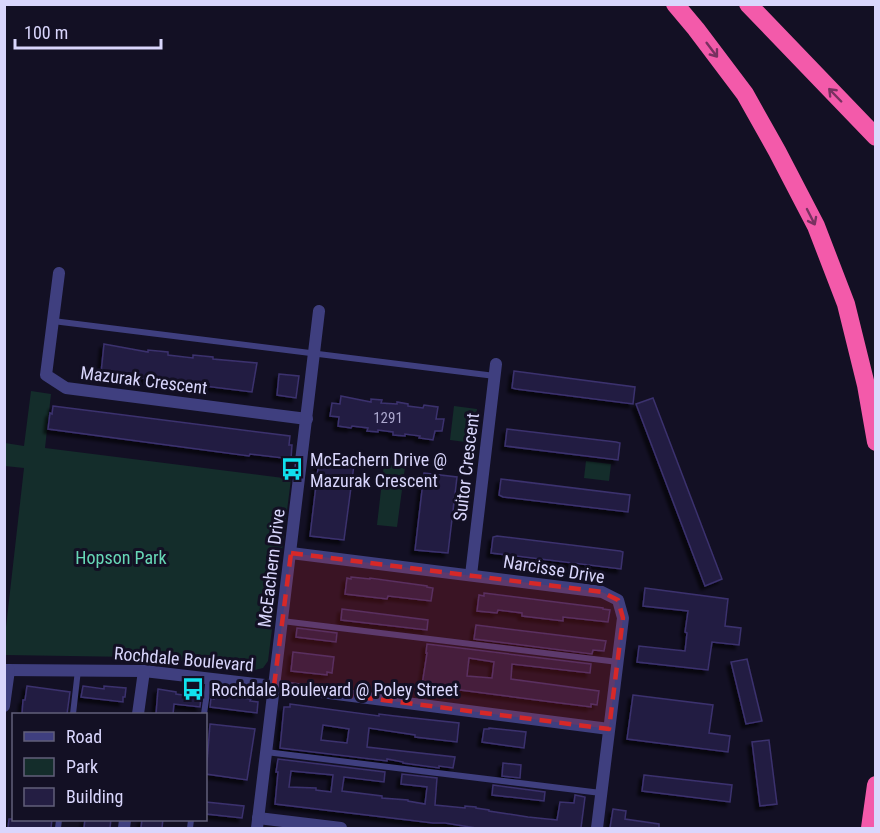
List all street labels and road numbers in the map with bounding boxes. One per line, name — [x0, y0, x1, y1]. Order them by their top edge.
street label: Mazurak Crescent — [79, 362, 209, 398]
street label: Suitor Crescent — [449, 412, 483, 522]
street label: McEachern Drive — [253, 508, 289, 628]
street label: Narcisse Drive — [502, 551, 606, 587]
street label: Rochdale Boulevard — [113, 642, 255, 676]

